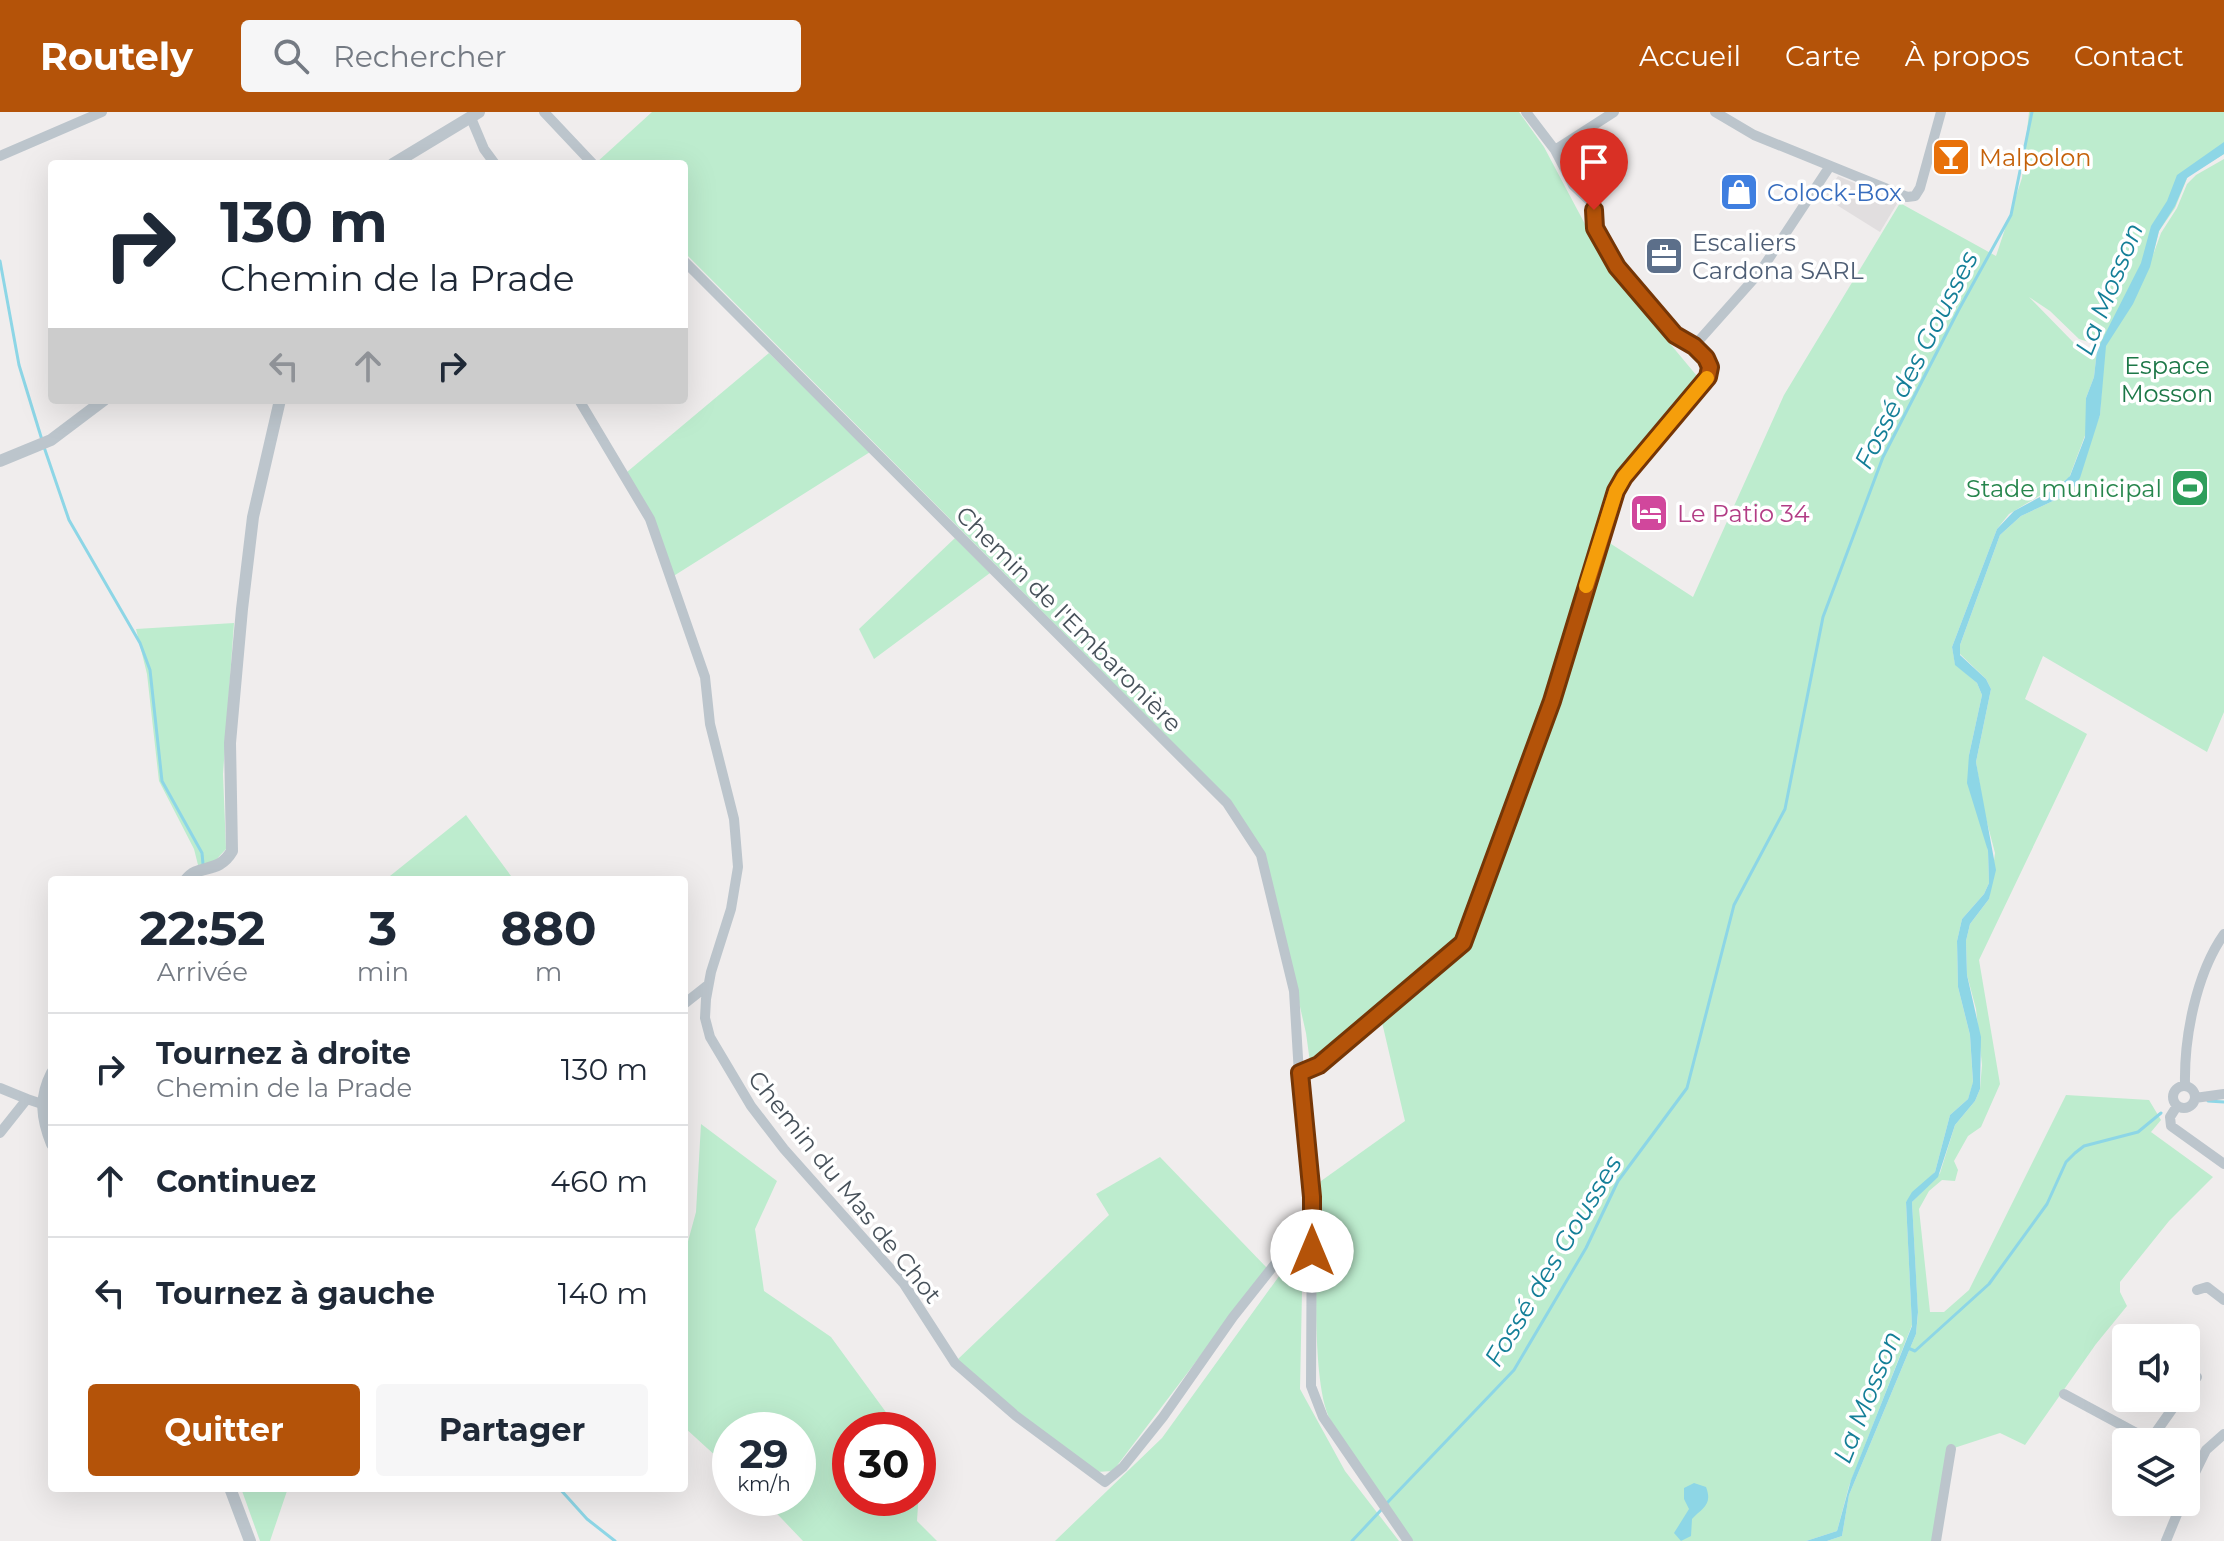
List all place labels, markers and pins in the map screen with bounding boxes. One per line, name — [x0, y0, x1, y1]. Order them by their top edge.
pin — [1560, 128, 1628, 210]
bar icon: Malpolon — [1930, 136, 1972, 178]
place label: Malpolon — [1979, 143, 2092, 172]
shop icon: Colock-Box — [1718, 171, 1760, 213]
place label: Colock-Box — [1767, 178, 1902, 207]
place label: Escaliers Cardona SARL — [1692, 228, 1864, 285]
office icon: Escaliers Cardona SARL — [1643, 235, 1685, 277]
sports icon: Stade municipal — [2169, 467, 2211, 509]
place label: Stade municipal — [1966, 474, 2162, 503]
hotel icon: Le Patio 34 — [1628, 492, 1670, 534]
place label: Le Patio 34 — [1677, 499, 1810, 528]

